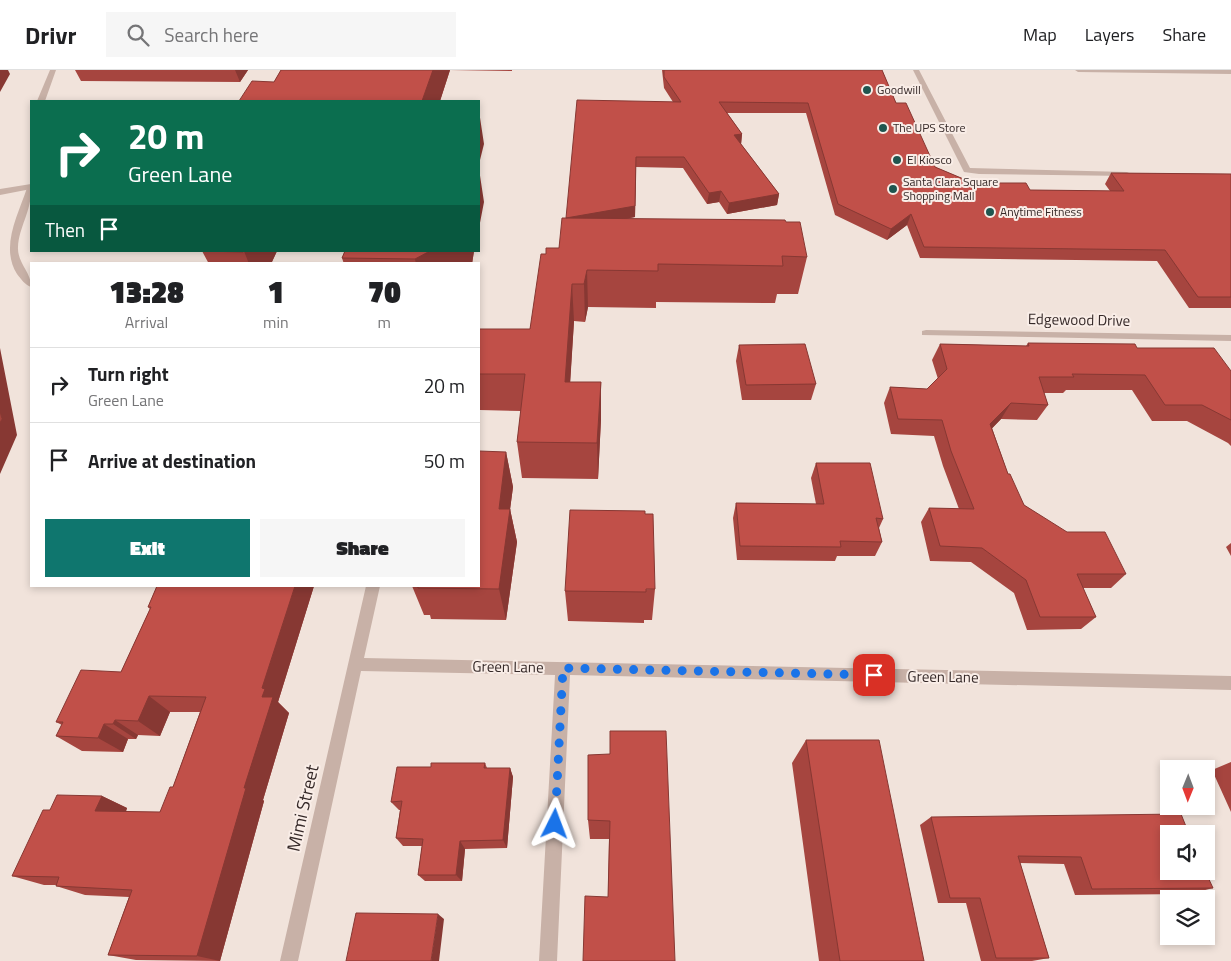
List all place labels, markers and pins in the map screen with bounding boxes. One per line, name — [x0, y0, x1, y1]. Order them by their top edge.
place label: Goodwill — [877, 80, 921, 99]
marker: Goodwill — [861, 84, 873, 96]
place label: The UPS Store — [893, 118, 965, 137]
marker: The UPS Store — [877, 122, 889, 134]
place label: El Kiosco — [907, 150, 952, 169]
marker: El Kiosco — [891, 154, 903, 166]
place label: Santa Clara Square Shopping Mall — [903, 172, 998, 205]
marker: Santa Clara Square Shopping Mall — [887, 183, 899, 195]
place label: Anytime Fitness — [1000, 202, 1082, 221]
marker: Anytime Fitness — [984, 206, 996, 218]
pin — [853, 654, 895, 696]

